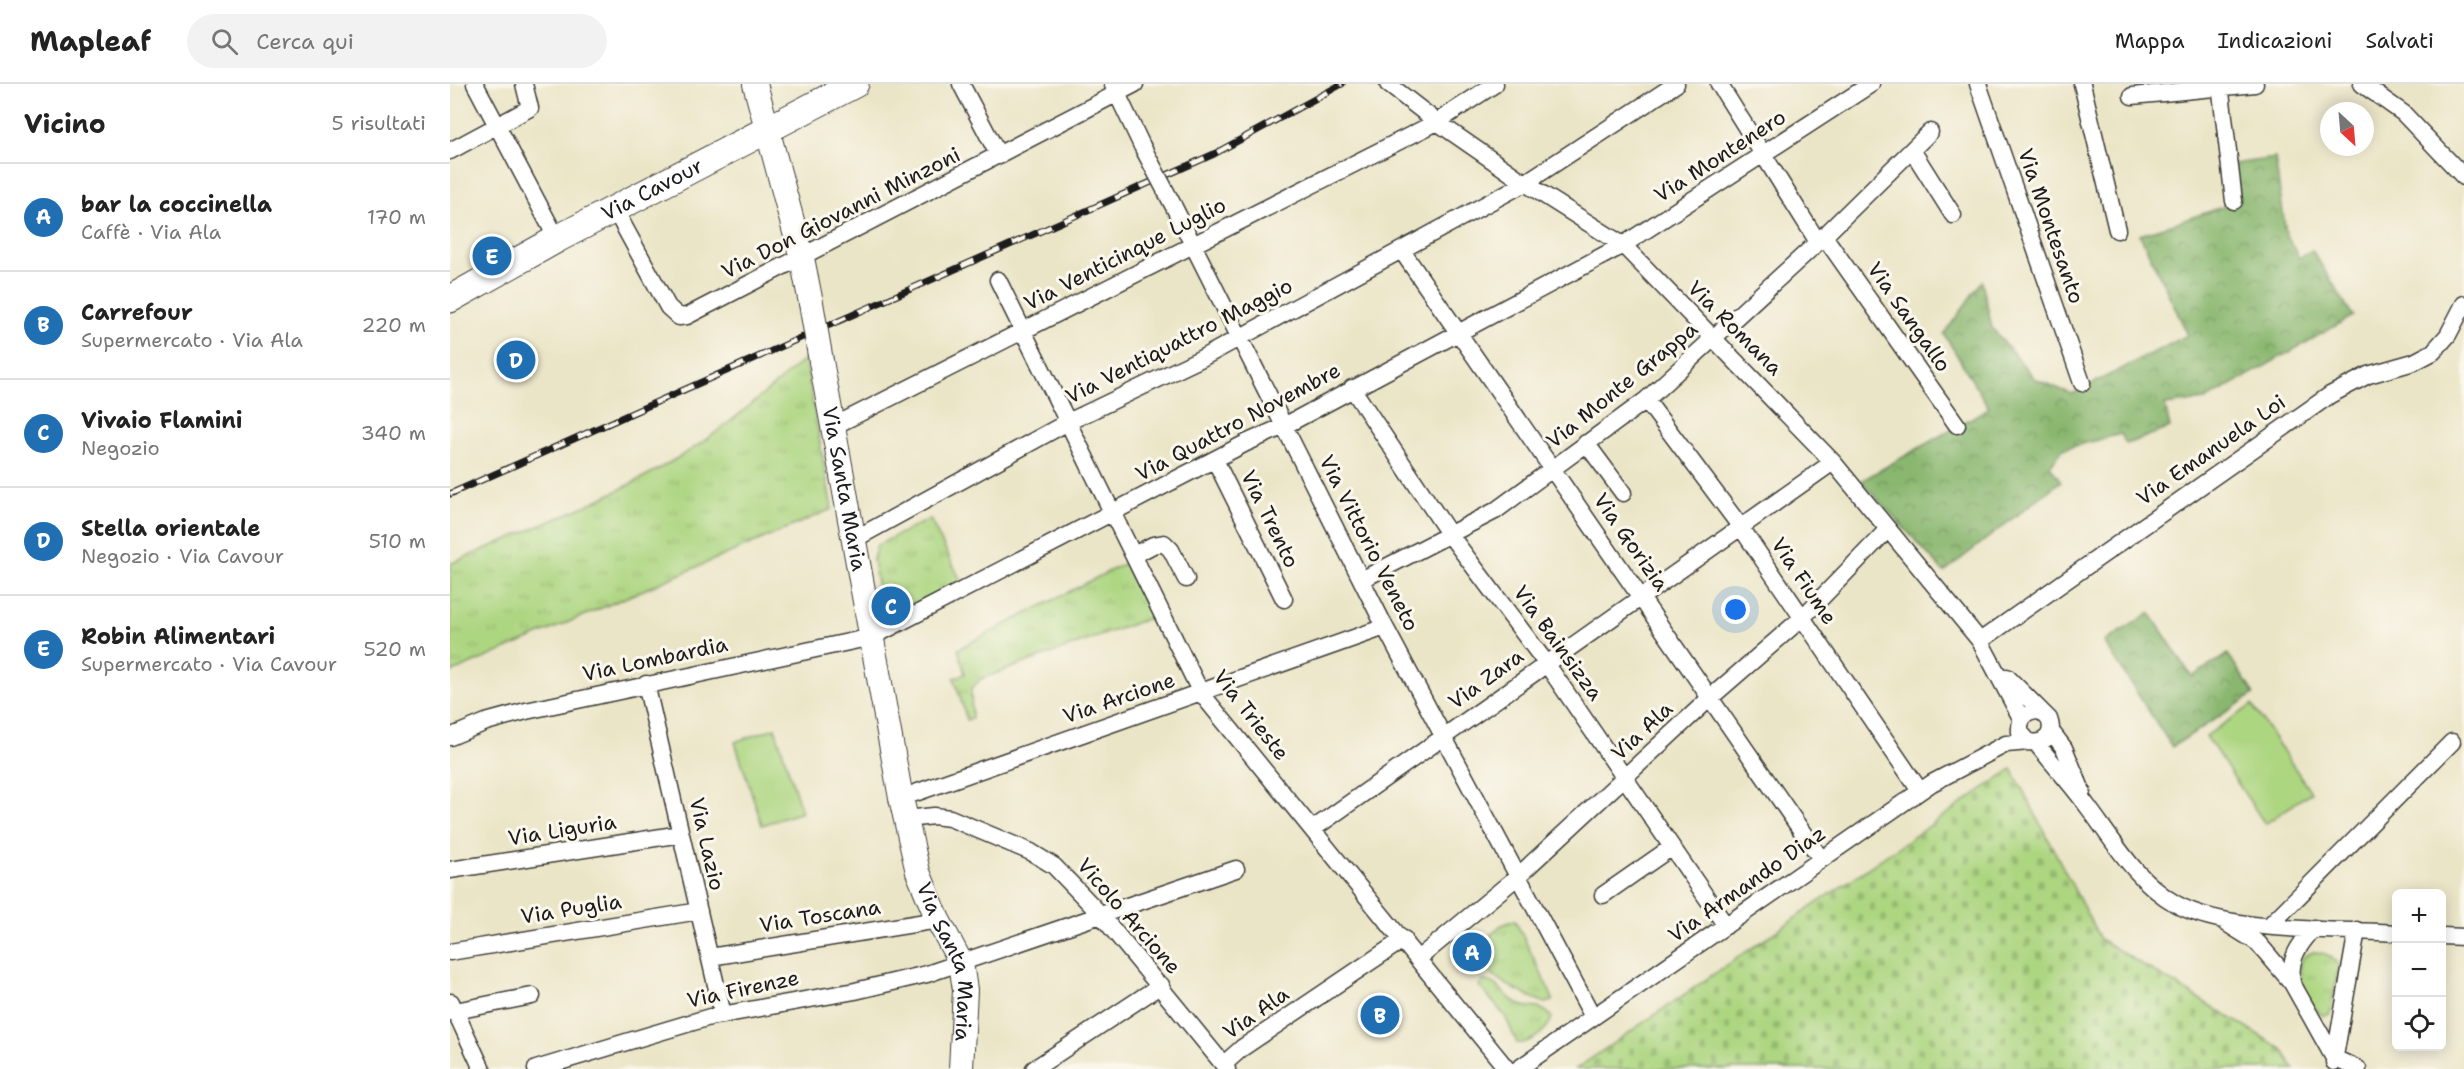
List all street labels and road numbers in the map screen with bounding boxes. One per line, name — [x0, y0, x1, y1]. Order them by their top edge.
street label: Via Montenero — [1649, 103, 1791, 209]
street label: Via Don Giovanni Minzoni — [717, 140, 965, 286]
street label: Via Montesanto — [2011, 145, 2091, 307]
street label: Via Cavour — [597, 151, 708, 227]
street label: Via Venticinque Luglio — [1019, 191, 1231, 317]
street label: Via Sangallo — [1861, 257, 1957, 377]
street label: Via Ventiquattro Maggio — [1061, 271, 1297, 411]
street label: Via Romana — [1681, 274, 1789, 382]
street label: Via Monte Grappa — [1540, 315, 1704, 455]
street label: Via Quattro Novembre — [1131, 356, 1345, 488]
street label: Via Emanuela Loi — [2131, 388, 2291, 512]
street label: Via Santa Maria — [816, 404, 873, 573]
street label: Via Vittorio Veneto — [1312, 450, 1426, 636]
street label: Via Trento — [1234, 465, 1306, 573]
street label: Via Gorizia — [1587, 487, 1675, 597]
street label: Via Fiume — [1765, 532, 1843, 630]
street label: Via Bainsizza — [1507, 580, 1609, 706]
street label: Via Lombardia — [580, 630, 730, 688]
street label: Via Zara — [1443, 642, 1529, 716]
street label: Via Trieste — [1207, 664, 1295, 766]
street label: Via Arcione — [1059, 666, 1179, 730]
street label: Via Ala — [1605, 695, 1679, 767]
street label: Via Lazio — [683, 795, 731, 893]
street label: Via Liguria — [506, 808, 618, 852]
street label: Via Armando Diaz — [1663, 819, 1831, 949]
street label: Vicolo Arcione — [1071, 852, 1187, 980]
street label: Via Santa Maria — [910, 878, 979, 1042]
street label: Via Puglia — [519, 887, 623, 931]
street label: Via Toscana — [757, 893, 883, 939]
street label: Via Firenze — [684, 963, 802, 1015]
street label: Via Ala — [1217, 980, 1295, 1046]

